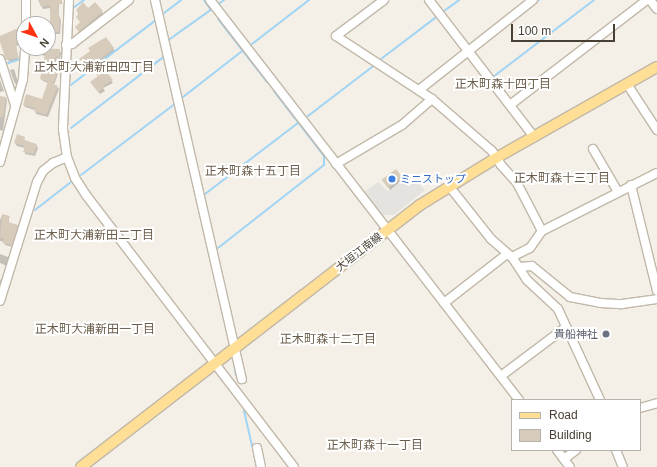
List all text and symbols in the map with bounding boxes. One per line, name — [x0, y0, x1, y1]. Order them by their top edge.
north arrow — [16, 16, 56, 56]
scale bar — [513, 16, 617, 42]
text: 100 m — [518, 24, 551, 38]
text: N — [37, 36, 52, 50]
district label: 正木町大浦新田四丁目 — [34, 61, 154, 75]
district label: 正木町森十四丁目 — [455, 78, 551, 92]
district label: 正木町森十五丁目 — [205, 165, 301, 179]
place label: ミニストップ — [400, 172, 466, 186]
district label: 正木町森十三丁目 — [514, 172, 610, 186]
marker: ミニストップ — [387, 174, 397, 184]
district label: 正木町大浦新田二丁目 — [34, 229, 154, 243]
street label: 大垣江南線 — [333, 230, 385, 274]
district label: 正木町大浦新田一丁目 — [35, 323, 155, 337]
place label: 貴船神社 — [554, 327, 598, 341]
marker: 貴船神社 — [601, 329, 611, 339]
district label: 正木町森十二丁目 — [280, 333, 376, 347]
legend — [511, 399, 641, 451]
text: Road — [549, 408, 578, 422]
text: Building — [549, 428, 592, 442]
district label: 正木町森十一丁目 — [327, 439, 423, 453]

